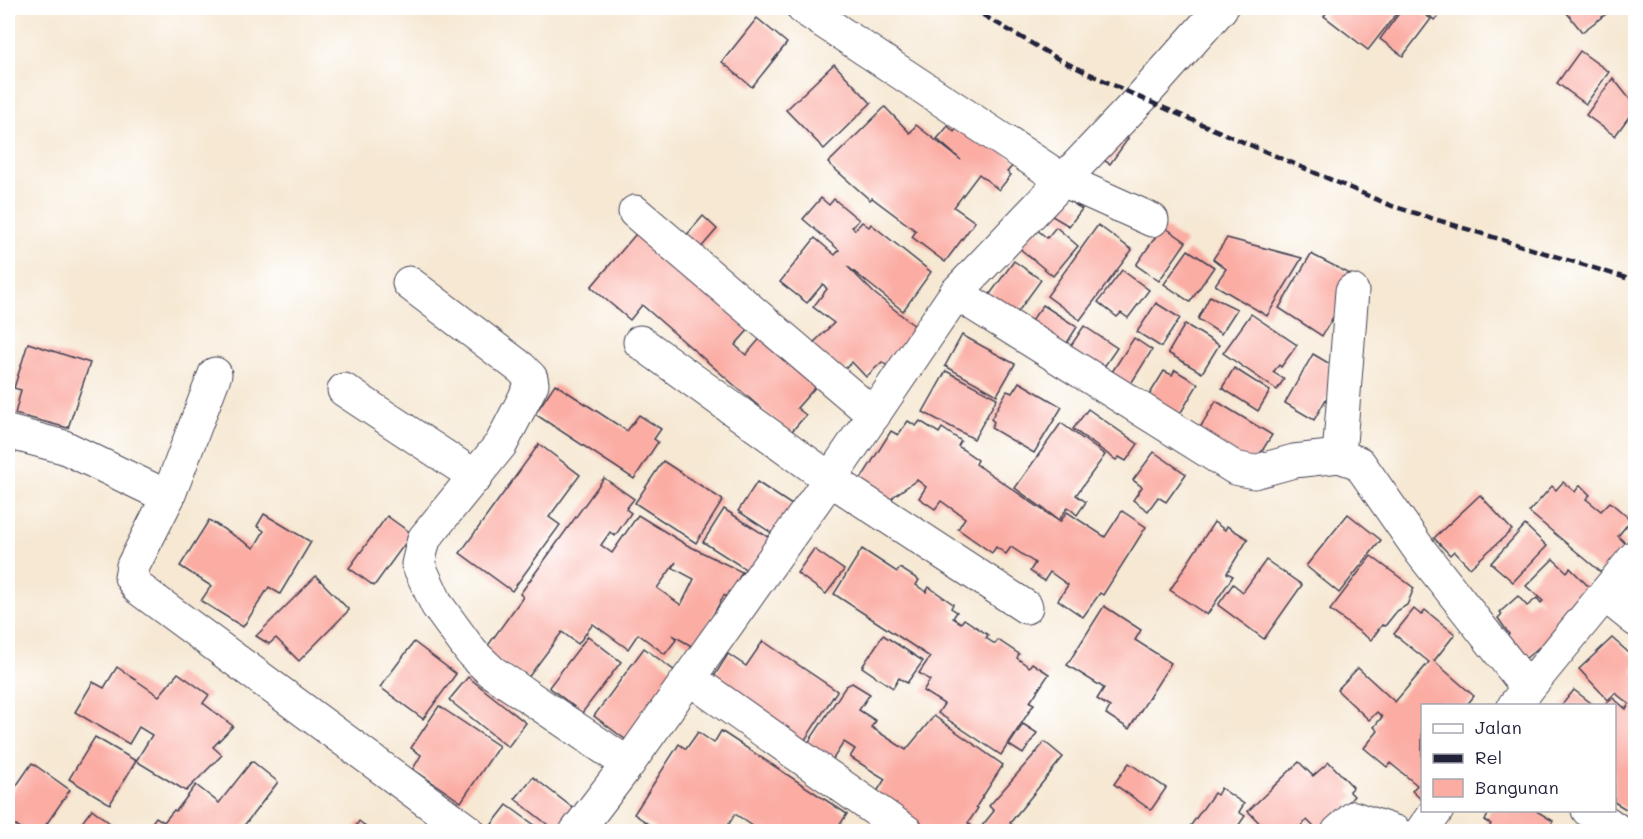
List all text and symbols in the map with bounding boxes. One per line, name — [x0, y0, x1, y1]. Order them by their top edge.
legend — [1421, 704, 1616, 812]
text: Jalan — [1475, 715, 1522, 739]
text: Rel — [1475, 745, 1502, 769]
text: Bangunan — [1475, 775, 1559, 799]

